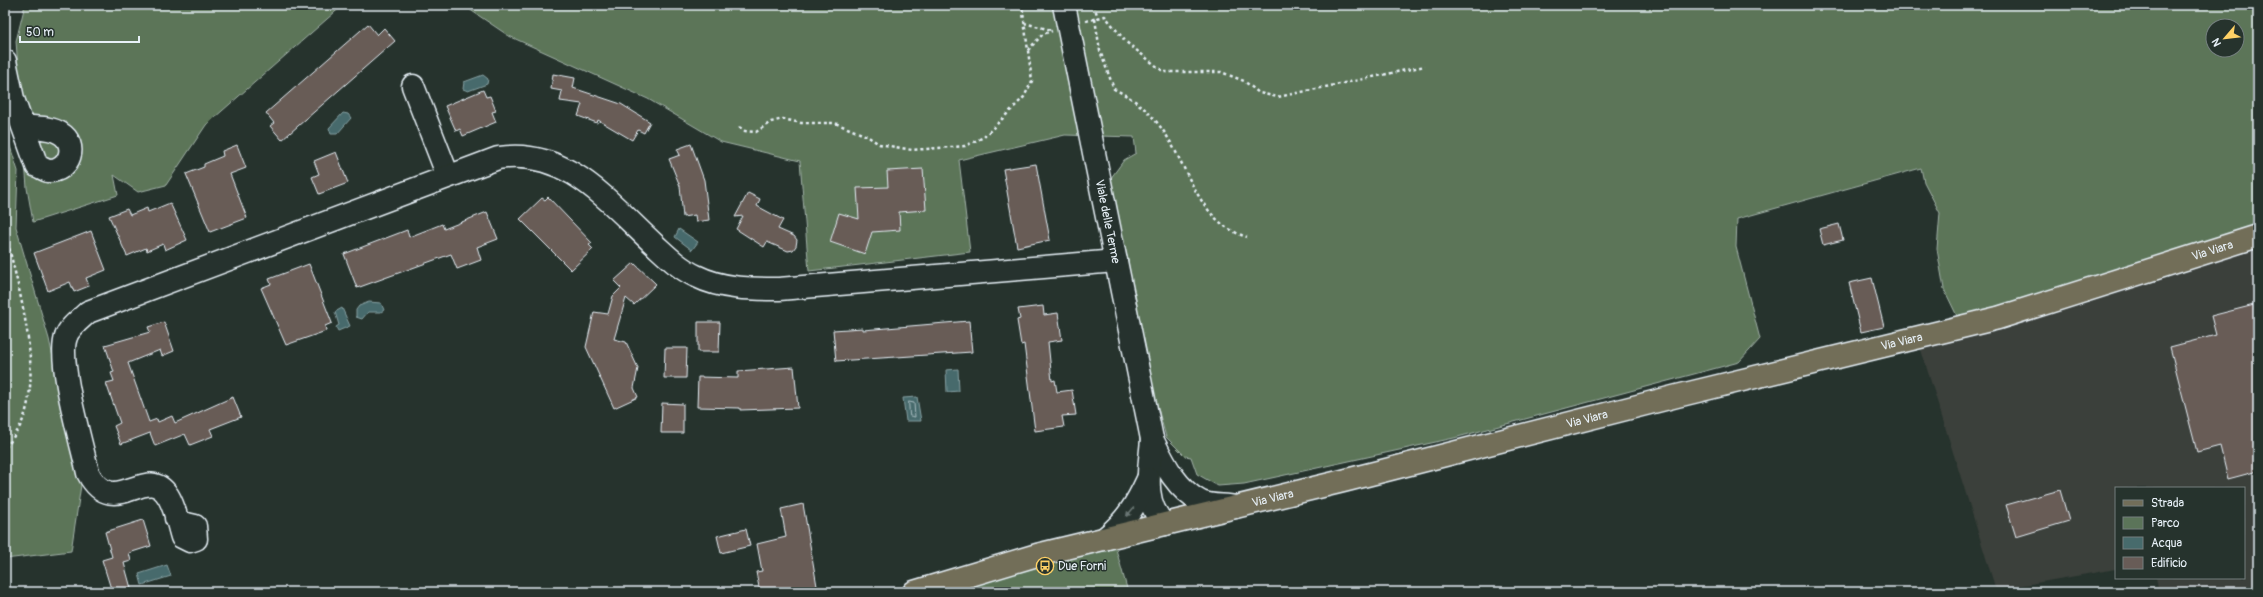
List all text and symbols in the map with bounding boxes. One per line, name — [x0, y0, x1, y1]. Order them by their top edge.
scale bar — [20, 18, 139, 44]
north arrow — [2205, 18, 2245, 58]
text: 50 m — [26, 25, 54, 40]
text: N — [2209, 36, 2224, 49]
street label: Viale delle Terme — [1092, 178, 1123, 265]
street label: Via Viara — [2190, 237, 2235, 264]
street label: Via Viara — [1879, 330, 1924, 354]
street label: Via Viara — [1565, 407, 1610, 432]
street label: Via Viara — [1251, 486, 1296, 511]
legend — [2115, 487, 2245, 579]
text: Strada — [2151, 496, 2185, 511]
one-way arrow — [1126, 507, 1135, 518]
text: Parco — [2151, 516, 2180, 531]
text: Acqua — [2151, 536, 2183, 551]
bus stop icon: Due Forni — [1035, 556, 1055, 576]
text: Edificio — [2151, 556, 2187, 571]
place label: Due Forni — [1058, 559, 1106, 574]

